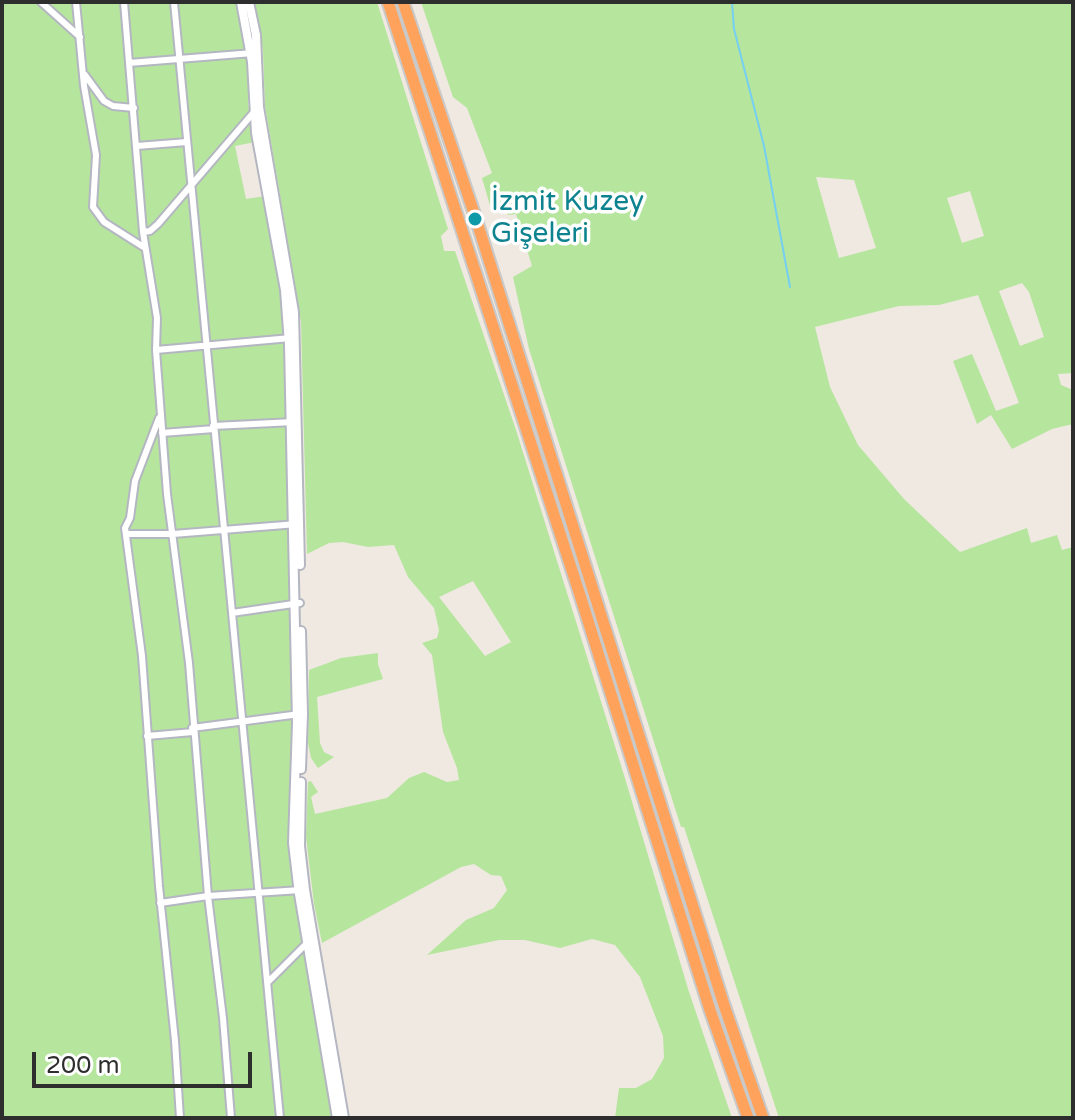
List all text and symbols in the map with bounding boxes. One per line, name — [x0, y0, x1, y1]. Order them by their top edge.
place label: İzmit Kuzey Gişeleri — [491, 186, 644, 252]
marker: İzmit Kuzey Gişeleri — [466, 210, 484, 228]
scale bar — [36, 1036, 256, 1086]
text: 200 m — [46, 1051, 120, 1080]

